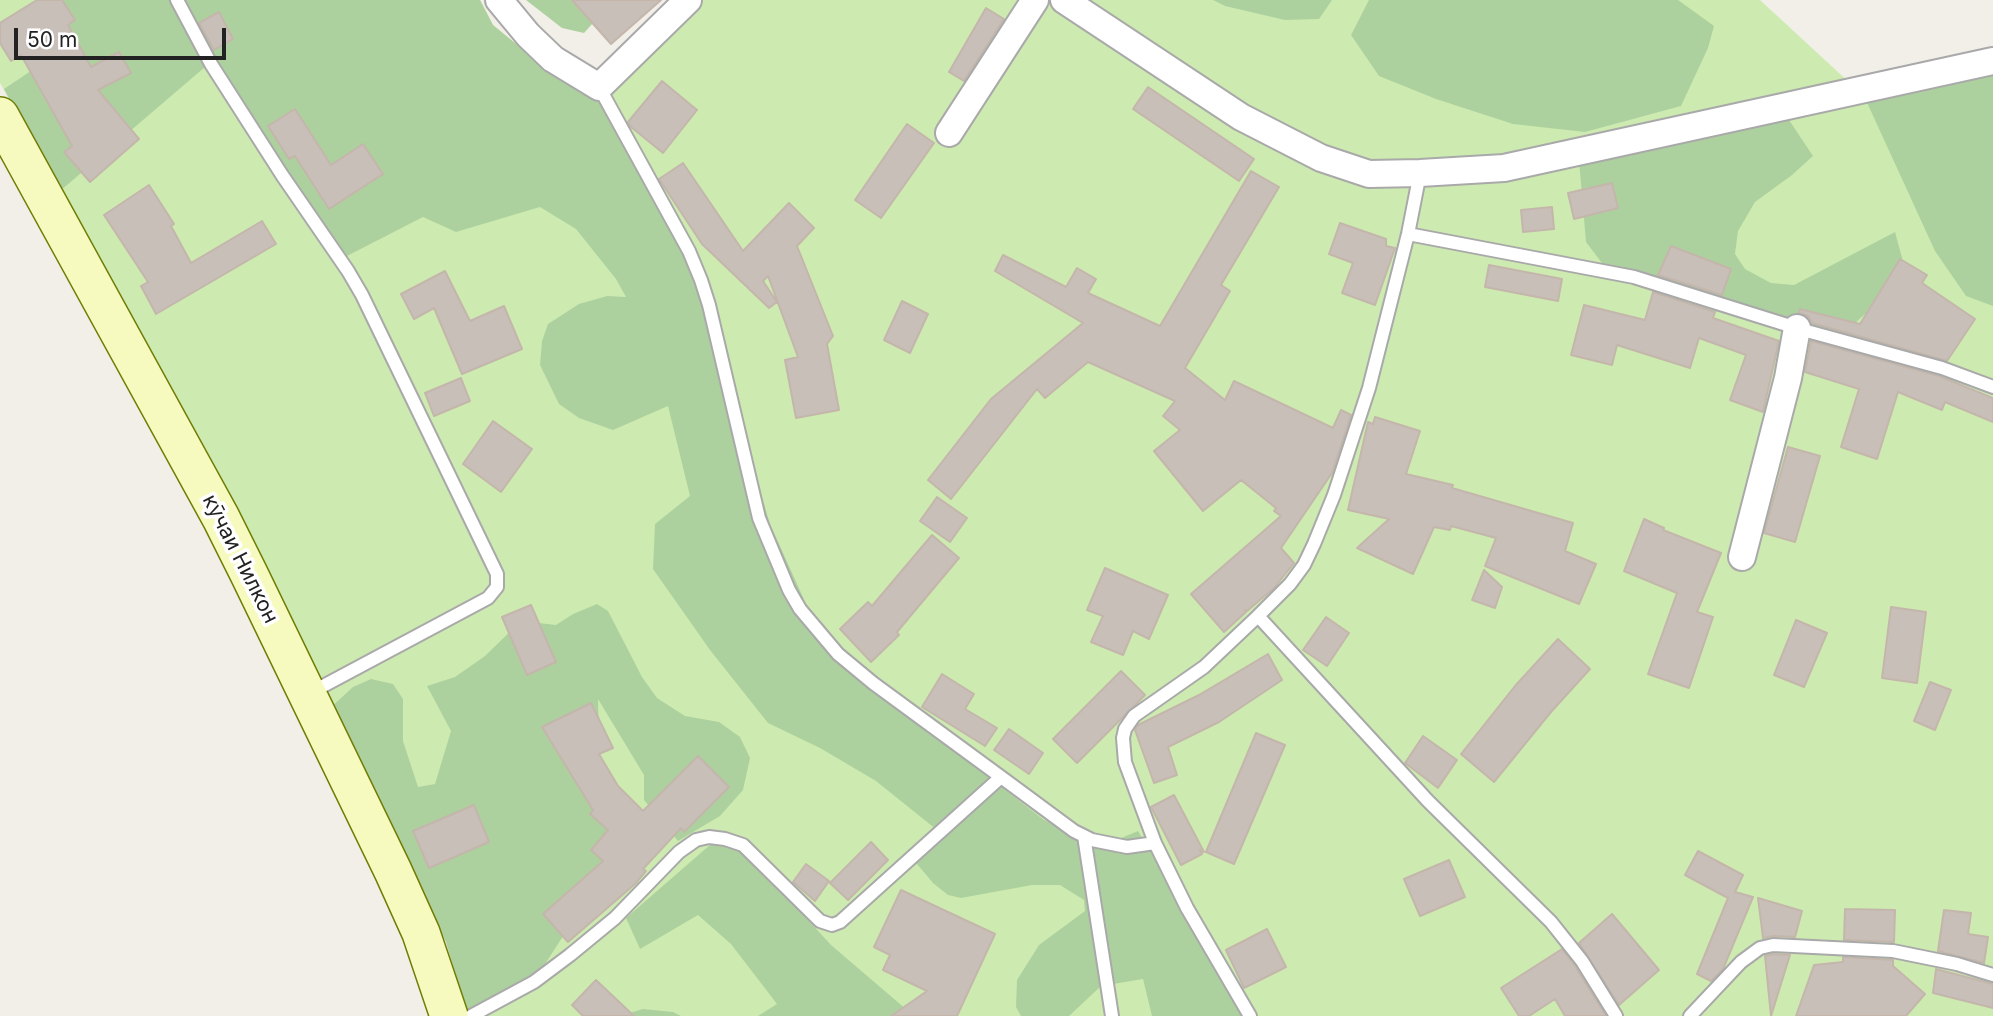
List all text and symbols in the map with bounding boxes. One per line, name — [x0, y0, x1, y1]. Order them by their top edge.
scale bar — [18, 14, 229, 58]
text: 50 m — [27, 27, 77, 52]
street label: кӯчаи Нилкон — [197, 490, 283, 628]

